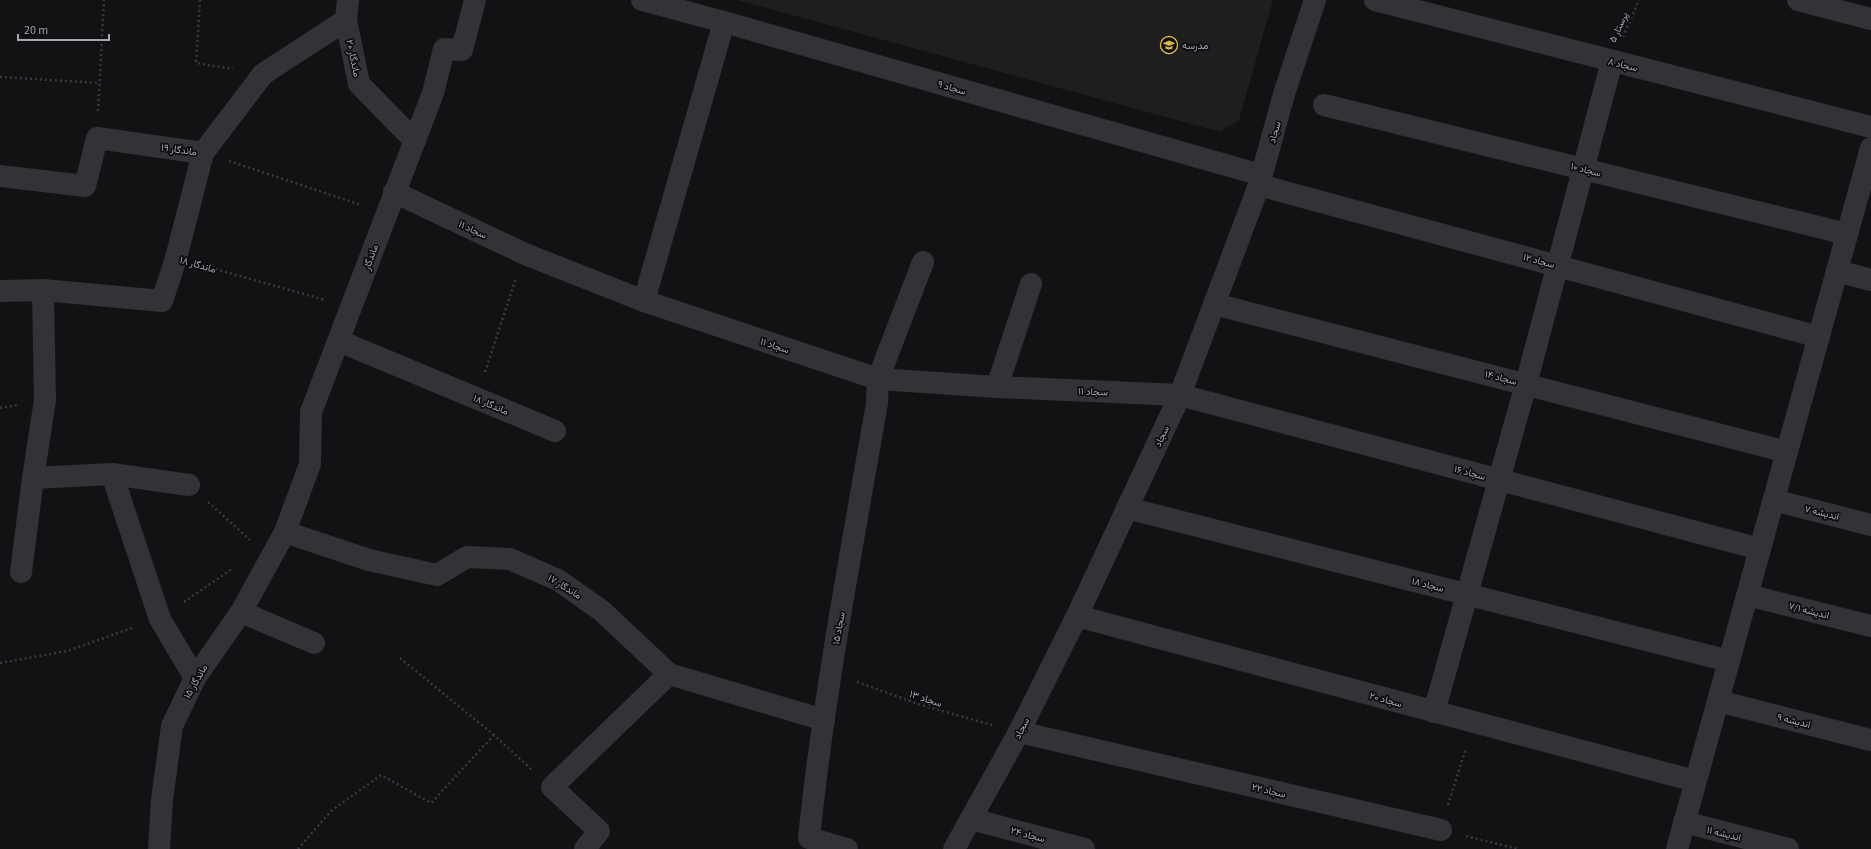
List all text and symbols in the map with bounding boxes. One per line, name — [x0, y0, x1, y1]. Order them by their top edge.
street label: پرستار ۵ — [1606, 10, 1632, 45]
scale bar — [18, 16, 109, 42]
text: 20 m — [24, 22, 48, 39]
school or university icon: مدرسه — [1159, 35, 1179, 55]
street label: ماندگار ۲۰ — [342, 38, 364, 78]
place label: مدرسه — [1182, 39, 1208, 53]
street label: سجاد ۸ — [1607, 55, 1639, 75]
street label: سجاد ۹ — [936, 77, 968, 99]
street label: سجاد — [1265, 120, 1285, 145]
street label: ماندگار ۱۹ — [160, 141, 198, 159]
street label: سجاد ۱۰ — [1569, 159, 1603, 181]
street label: سجاد ۱۱ — [456, 217, 489, 243]
street label: ماندگار — [359, 243, 382, 273]
street label: سجاد ۱۲ — [1521, 250, 1556, 272]
street label: ماندگار ۱۸ — [178, 253, 218, 277]
street label: سجاد ۱۱ — [758, 335, 791, 357]
street label: سجاد ۱۴ — [1483, 367, 1518, 389]
street label: سجاد ۱۱ — [1078, 384, 1108, 400]
street label: ماندگار ۱۸ — [471, 391, 510, 419]
street label: سجاد — [1151, 423, 1173, 449]
street label: سجاد ۱۶ — [1453, 462, 1487, 484]
street label: اندیشه ۷ — [1803, 502, 1840, 524]
street label: ماندگار ۱۷ — [545, 571, 584, 603]
street label: سجاد ۱۸ — [1410, 574, 1446, 596]
street label: اندیشه ۷/۱ — [1787, 599, 1831, 623]
street label: سجاد ۱۵ — [829, 611, 849, 646]
street label: ماندگار ۱۵ — [180, 662, 211, 701]
street label: سجاد ۱۳ — [908, 687, 944, 711]
street label: سجاد ۲۰ — [1368, 689, 1404, 711]
street label: اندیشه ۹ — [1776, 710, 1812, 732]
street label: سجاد — [1011, 715, 1033, 741]
street label: سجاد ۲۲ — [1250, 780, 1287, 802]
street label: اندیشه ۱۱ — [1705, 823, 1742, 845]
street label: سجاد ۲۴ — [1009, 824, 1047, 846]

